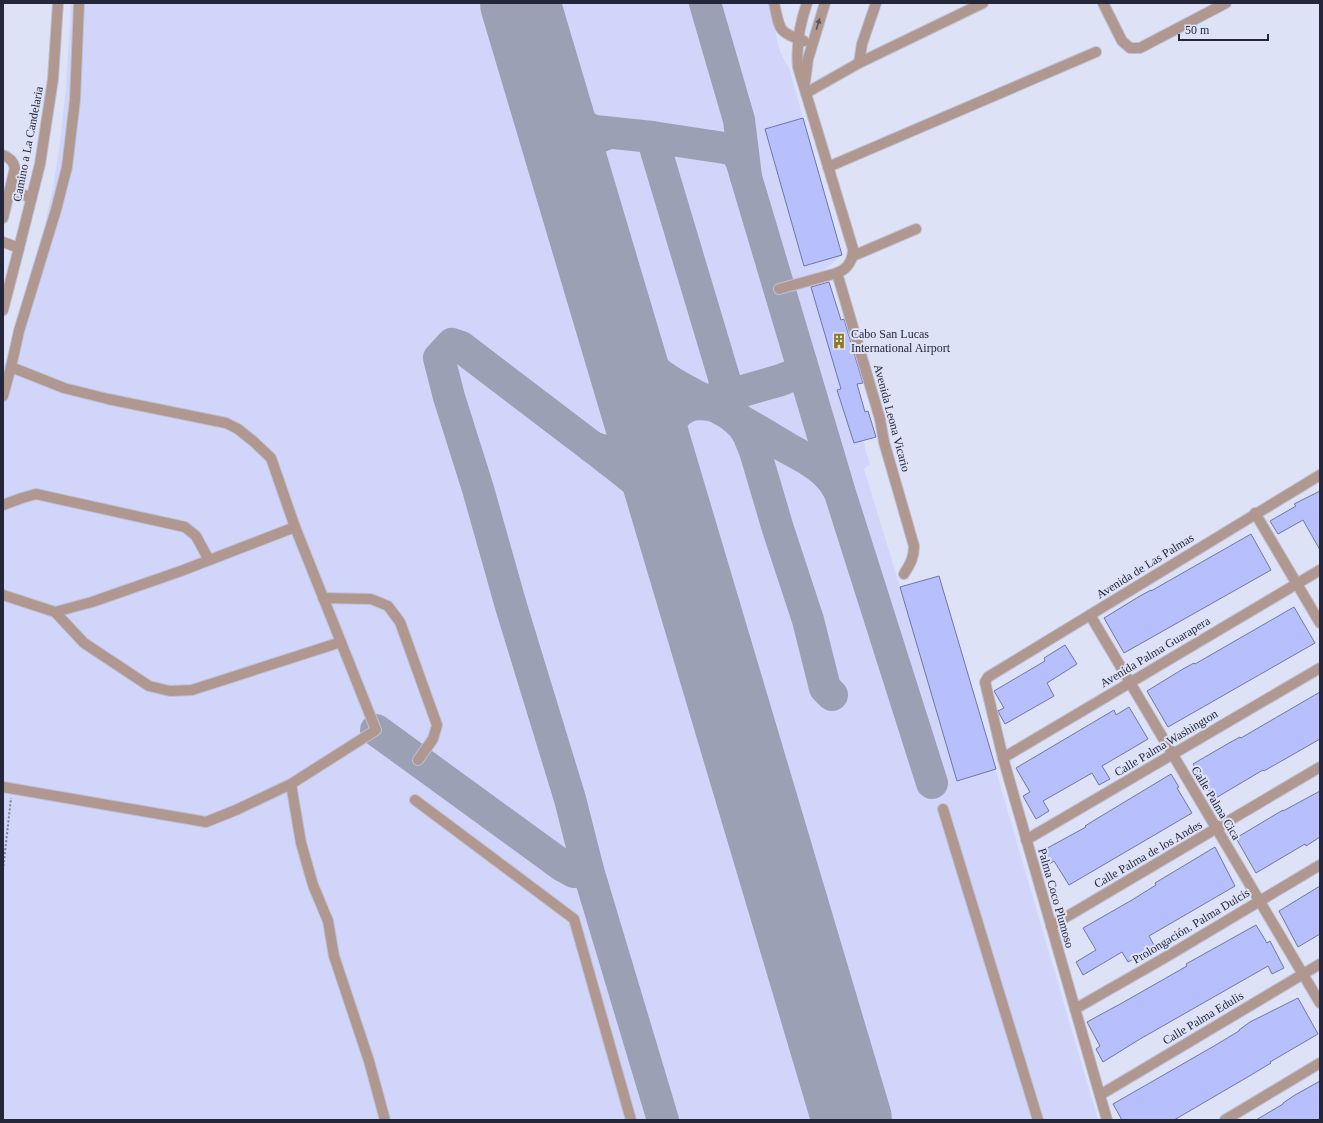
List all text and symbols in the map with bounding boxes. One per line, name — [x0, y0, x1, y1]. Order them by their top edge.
scale bar — [1179, 16, 1268, 42]
one-way arrow — [815, 18, 821, 30]
text: 50 m — [1185, 23, 1210, 37]
street label: Camino a La Candelaria — [10, 85, 46, 203]
place label: Cabo San Lucas International Airport — [851, 327, 951, 355]
building icon: Cabo San Lucas International Airport — [830, 332, 848, 350]
street label: Avenida Leona Vicario — [871, 363, 913, 473]
street label: Avenida de Las Palmas — [1094, 530, 1197, 602]
street label: Avenida Palma Guarapera — [1098, 613, 1213, 690]
street label: Calle Palma Washington — [1112, 707, 1220, 779]
street label: Calle Palma Cica — [1189, 764, 1244, 843]
street label: Calle Palma de los Andes — [1091, 817, 1205, 891]
street label: Palma Coco Plumoso — [1035, 846, 1077, 950]
street label: Prolongación. Palma Dulcis — [1130, 885, 1252, 967]
street label: Calle Palma Edulis — [1160, 988, 1246, 1048]

